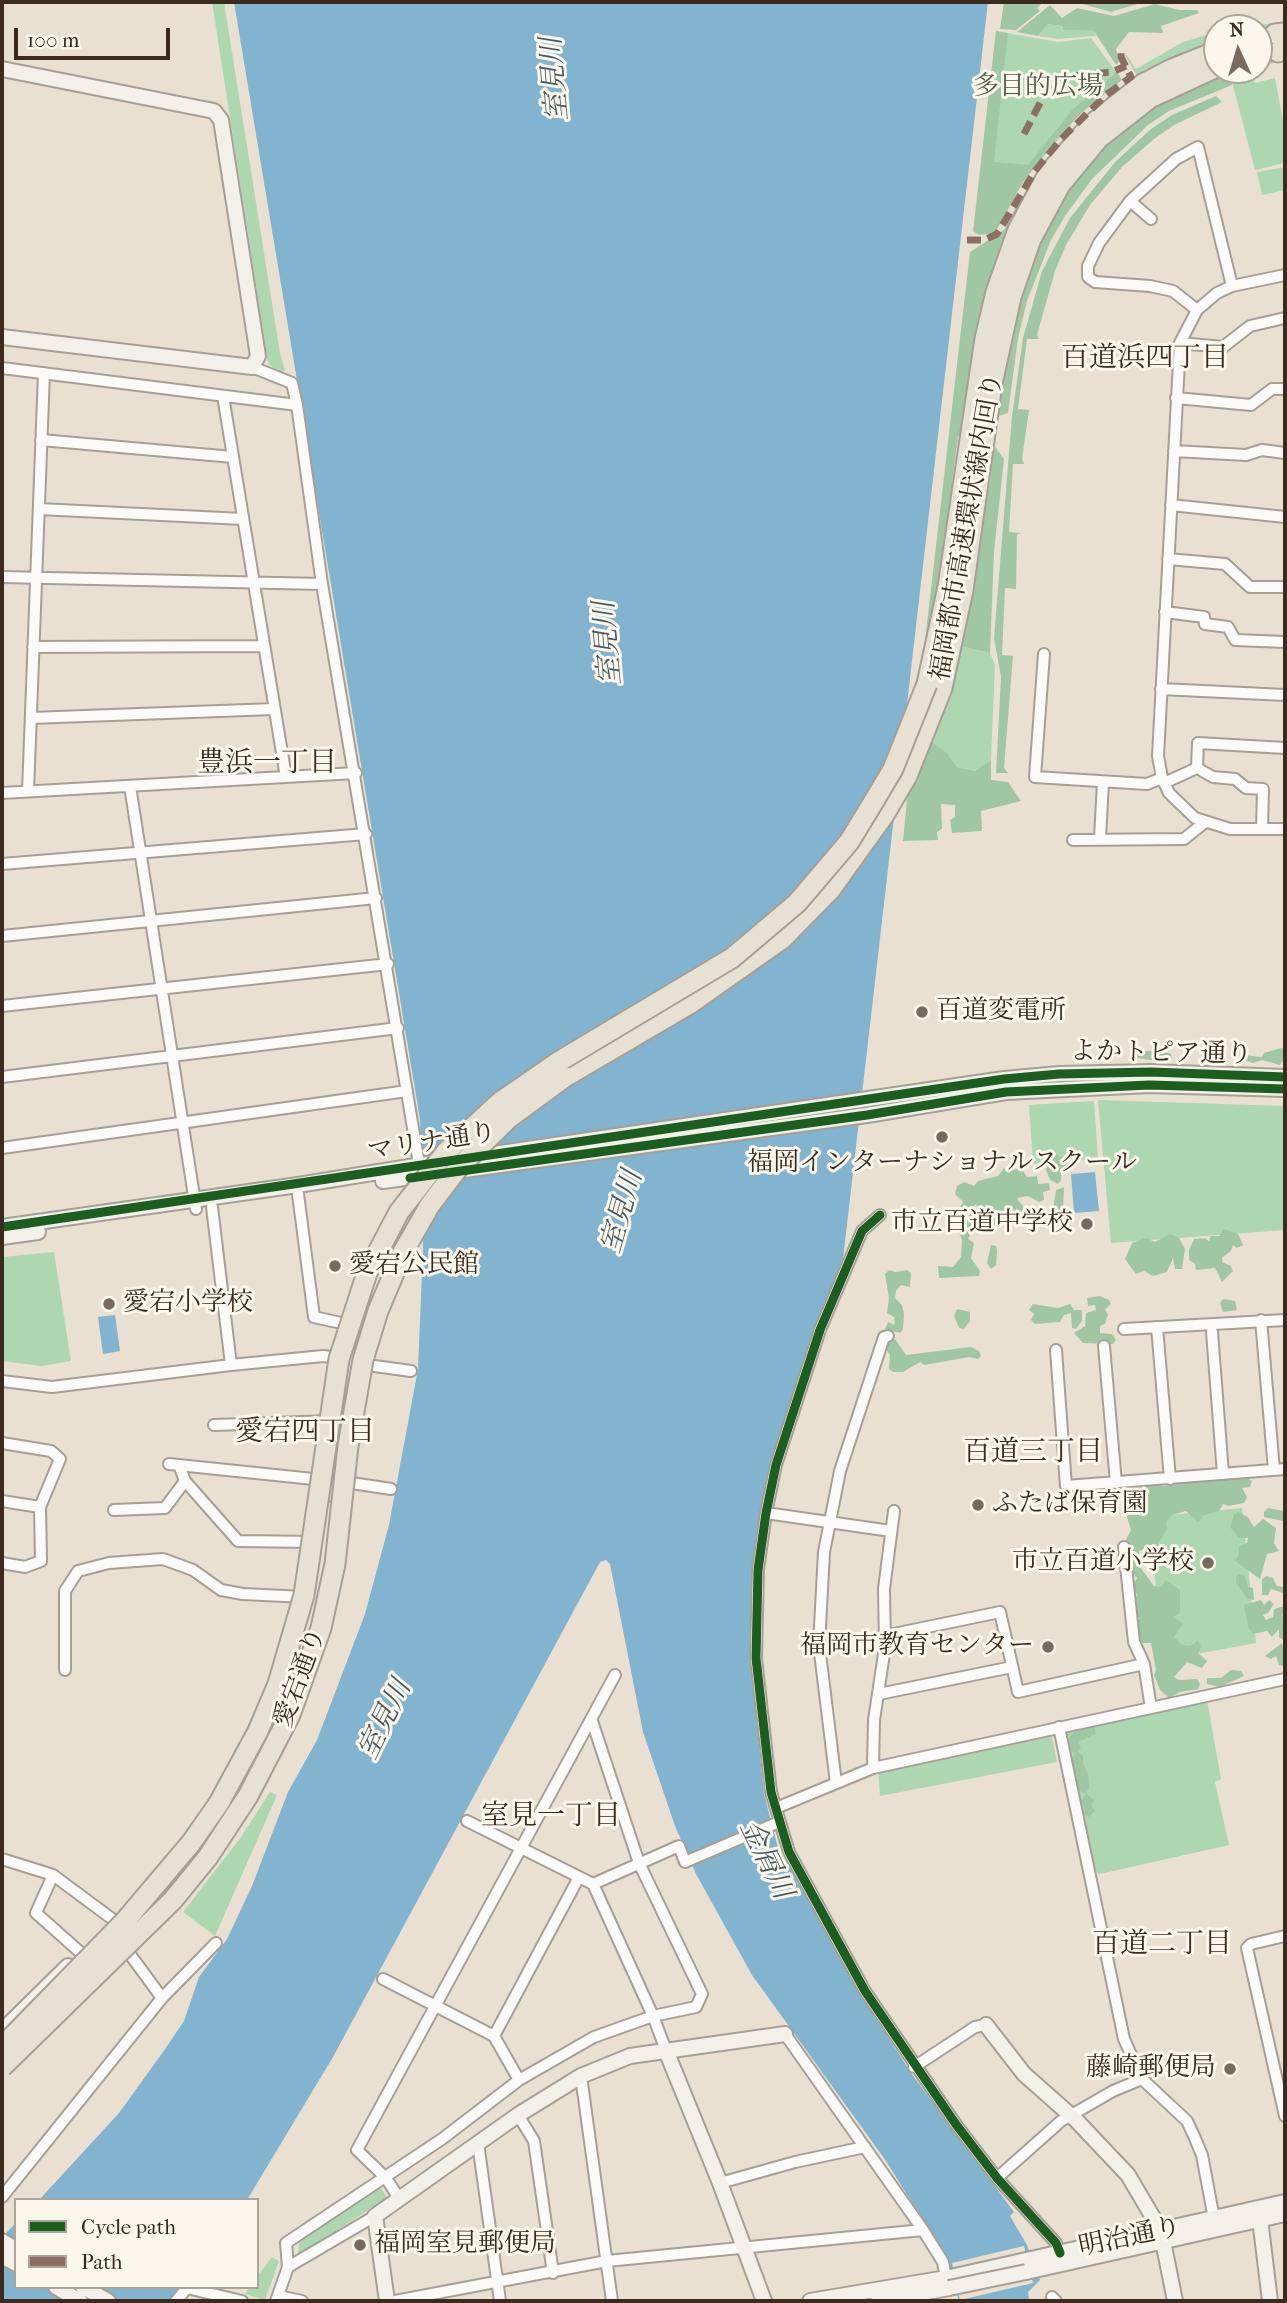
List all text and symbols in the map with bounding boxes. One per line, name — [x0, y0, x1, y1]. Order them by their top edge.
scale bar — [18, 14, 173, 58]
north arrow — [1203, 14, 1273, 84]
text: N — [1229, 19, 1245, 42]
text: 100 m — [27, 28, 80, 52]
water label: 室見川 — [536, 36, 576, 122]
park label: 多目的広場 — [973, 72, 1103, 104]
district label: 百道浜四丁目 — [1061, 342, 1229, 376]
street label: 福岡都市高速環状線内回り — [926, 371, 1010, 683]
water label: 室見川 — [589, 600, 629, 686]
district label: 豊浜一丁目 — [197, 747, 337, 781]
place label: 百道変電所 — [936, 996, 1066, 1028]
marker: 百道変電所 — [914, 1004, 930, 1020]
street label: よかトピア通り — [1070, 1037, 1252, 1071]
street label: マリナ通り — [365, 1117, 499, 1169]
marker: 福岡インターナショナルスクール — [934, 1129, 950, 1145]
place label: 福岡インターナショナルスクール — [747, 1148, 1137, 1180]
water label: 室見川 — [595, 1167, 651, 1257]
place label: 市立百道中学校 — [891, 1208, 1073, 1240]
marker: 市立百道中学校 — [1079, 1216, 1095, 1232]
place label: 愛宕公民館 — [349, 1250, 479, 1282]
marker: 愛宕公民館 — [327, 1258, 343, 1274]
place label: 愛宕小学校 — [123, 1288, 253, 1320]
marker: 愛宕小学校 — [101, 1296, 117, 1312]
district label: 愛宕四丁目 — [235, 1416, 375, 1450]
district label: 百道三丁目 — [963, 1436, 1103, 1470]
place label: ふたば保育園 — [992, 1489, 1148, 1521]
marker: ふたば保育園 — [970, 1497, 986, 1513]
place label: 市立百道小学校 — [1012, 1547, 1194, 1579]
marker: 市立百道小学校 — [1200, 1555, 1216, 1571]
street label: 愛宕通り — [269, 1624, 333, 1732]
place label: 福岡市教育センター — [800, 1631, 1034, 1663]
marker: 福岡市教育センター — [1040, 1639, 1056, 1655]
water label: 室見川 — [352, 1675, 420, 1765]
district label: 室見一丁目 — [481, 1800, 621, 1834]
water label: 金屑川 — [731, 1815, 799, 1905]
district label: 百道二丁目 — [1092, 1928, 1232, 1962]
place label: 藤崎郵便局 — [1086, 2053, 1216, 2085]
marker: 藤崎郵便局 — [1222, 2061, 1238, 2077]
legend — [14, 2198, 259, 2289]
street label: 明治通り — [1076, 2212, 1184, 2264]
text: Cycle path — [81, 2215, 176, 2239]
place label: 福岡室見郵便局 — [374, 2229, 556, 2261]
marker: 福岡室見郵便局 — [352, 2237, 368, 2253]
text: Path — [81, 2250, 122, 2274]

